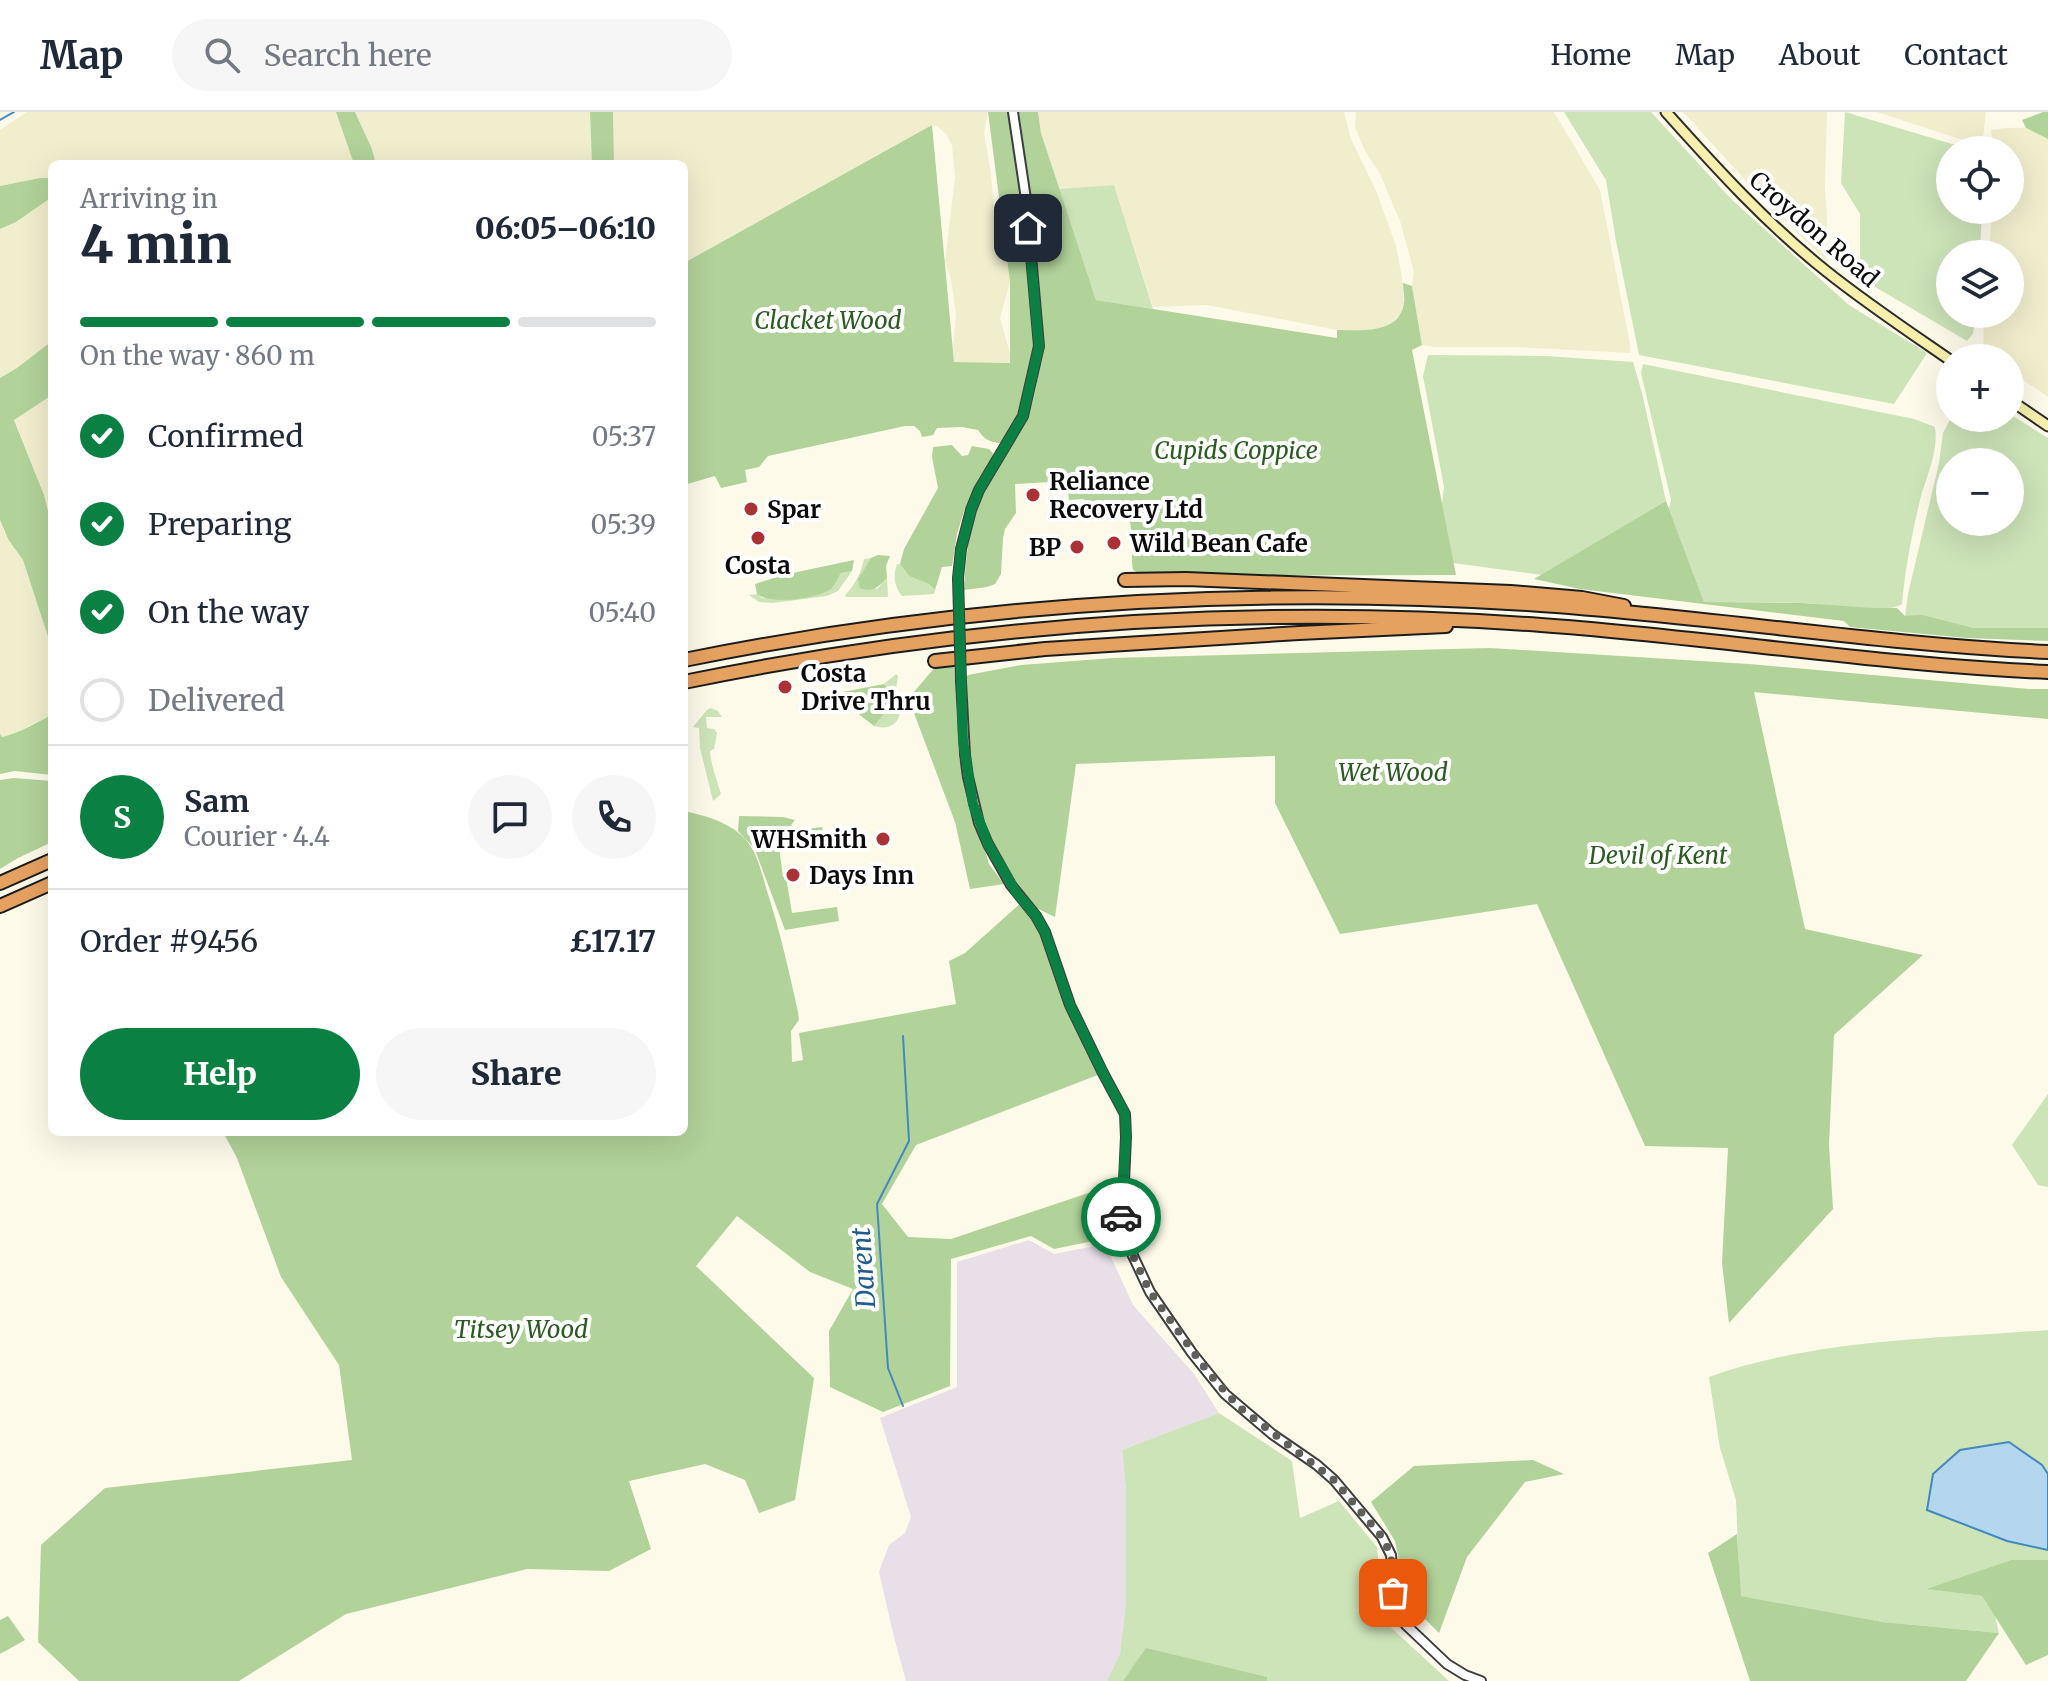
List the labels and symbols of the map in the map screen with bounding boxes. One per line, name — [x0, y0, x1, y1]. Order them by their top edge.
street label: Croydon Road — [1743, 164, 1885, 294]
pin — [994, 194, 1062, 262]
park label: Clacket Wood — [754, 305, 902, 336]
park label: Cupids Coppice — [1154, 435, 1318, 466]
place label: Reliance Recovery Ltd — [1049, 466, 1203, 525]
marker: Reliance Recovery Ltd — [1024, 486, 1042, 504]
place label: Spar — [767, 494, 821, 525]
marker: Spar — [742, 500, 760, 518]
place label: Wild Bean Cafe — [1129, 528, 1308, 559]
marker: Costa — [749, 529, 767, 547]
place label: BP — [1029, 532, 1061, 563]
marker: Wild Bean Cafe — [1105, 534, 1123, 552]
marker: BP — [1068, 538, 1086, 556]
place label: Costa — [725, 550, 791, 581]
place label: Costa Drive Thru — [801, 658, 931, 717]
marker: Costa Drive Thru — [776, 678, 794, 696]
park label: Wet Wood — [1338, 757, 1448, 788]
place label: WHSmith — [750, 824, 867, 855]
marker: WHSmith — [874, 830, 892, 848]
park label: Devil of Kent — [1588, 840, 1728, 871]
place label: Days Inn — [809, 860, 914, 891]
marker: Days Inn — [784, 866, 802, 884]
courier — [1081, 1177, 1161, 1257]
water label: Darent — [844, 1226, 882, 1310]
park label: Titsey Wood — [454, 1314, 588, 1345]
pin — [1359, 1559, 1427, 1627]

